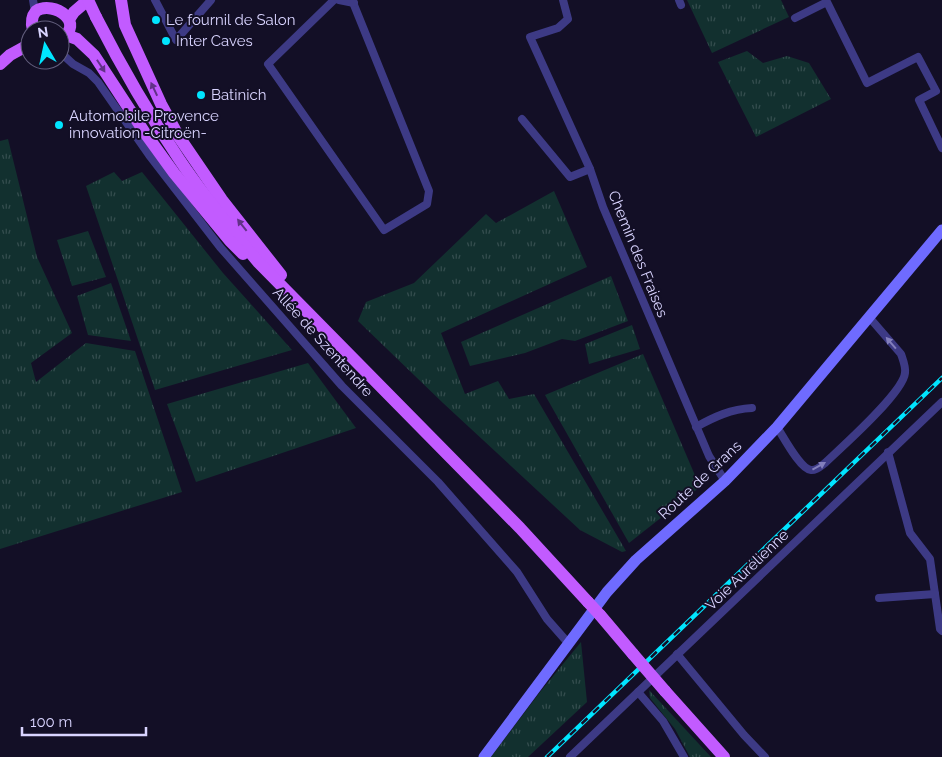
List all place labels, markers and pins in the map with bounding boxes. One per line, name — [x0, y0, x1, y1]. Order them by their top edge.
place label: Le fournil de Salon — [166, 11, 295, 29]
marker: Le fournil de Salon — [150, 14, 162, 26]
place label: Inter Caves — [176, 32, 253, 50]
marker: Inter Caves — [160, 35, 172, 47]
place label: Batinich — [211, 86, 266, 104]
marker: Batinich — [195, 89, 207, 101]
place label: Automobile Provence innovation -Citroën- — [69, 107, 219, 142]
marker: Automobile Provence innovation -Citroën- — [53, 119, 65, 131]

